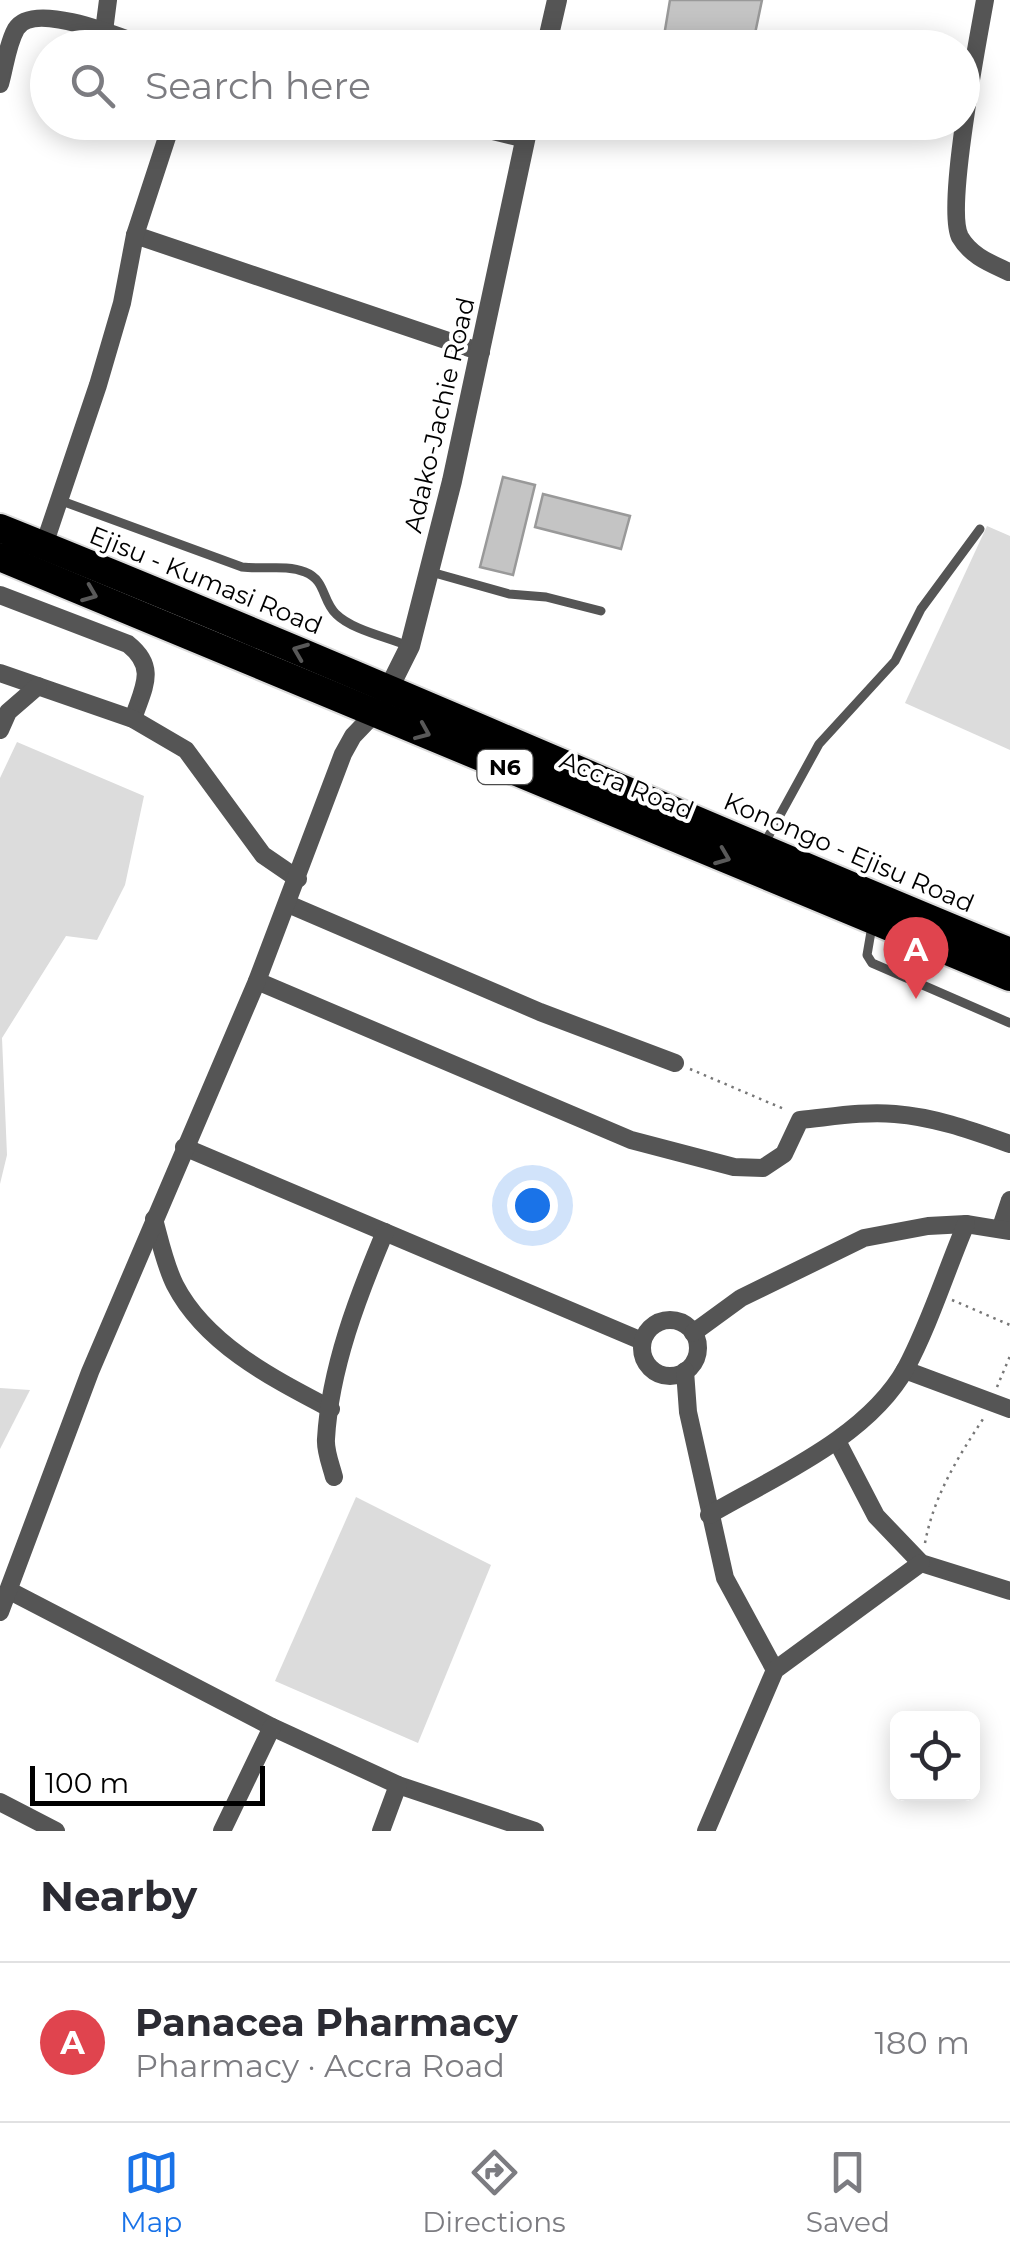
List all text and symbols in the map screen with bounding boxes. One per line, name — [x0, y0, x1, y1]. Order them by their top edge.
search box — [30, 30, 980, 140]
icon: search — [65, 58, 120, 113]
text: Search here — [145, 62, 371, 109]
street label: Adako-Jachie Road — [397, 294, 481, 536]
street label: Ejisu - Kumasi Road — [85, 520, 327, 640]
one-way arrow — [80, 582, 98, 602]
one-way arrow — [292, 643, 310, 663]
one-way arrow — [412, 720, 430, 740]
street label: Accra Road — [556, 745, 698, 825]
road number: N6 — [478, 750, 532, 784]
street label: Konongo - Ejisu Road — [719, 786, 979, 918]
one-way arrow — [713, 845, 730, 865]
pin: A — [884, 916, 948, 999]
your location — [507, 1180, 558, 1231]
map controls — [890, 1711, 980, 1801]
button: locate — [890, 1711, 980, 1801]
scale bar — [30, 1761, 265, 1806]
text: 100 m — [45, 1766, 129, 1800]
text: Nearby — [40, 1870, 197, 1922]
text: Panacea Pharmacy — [135, 1999, 518, 2046]
text: A — [60, 2023, 85, 2062]
text: 180 m — [875, 2023, 970, 2062]
text: Pharmacy · Accra Road — [135, 2046, 505, 2085]
tab: Map — [120, 2145, 182, 2239]
tab: Directions — [422, 2145, 566, 2239]
tab: Saved — [806, 2145, 890, 2239]

